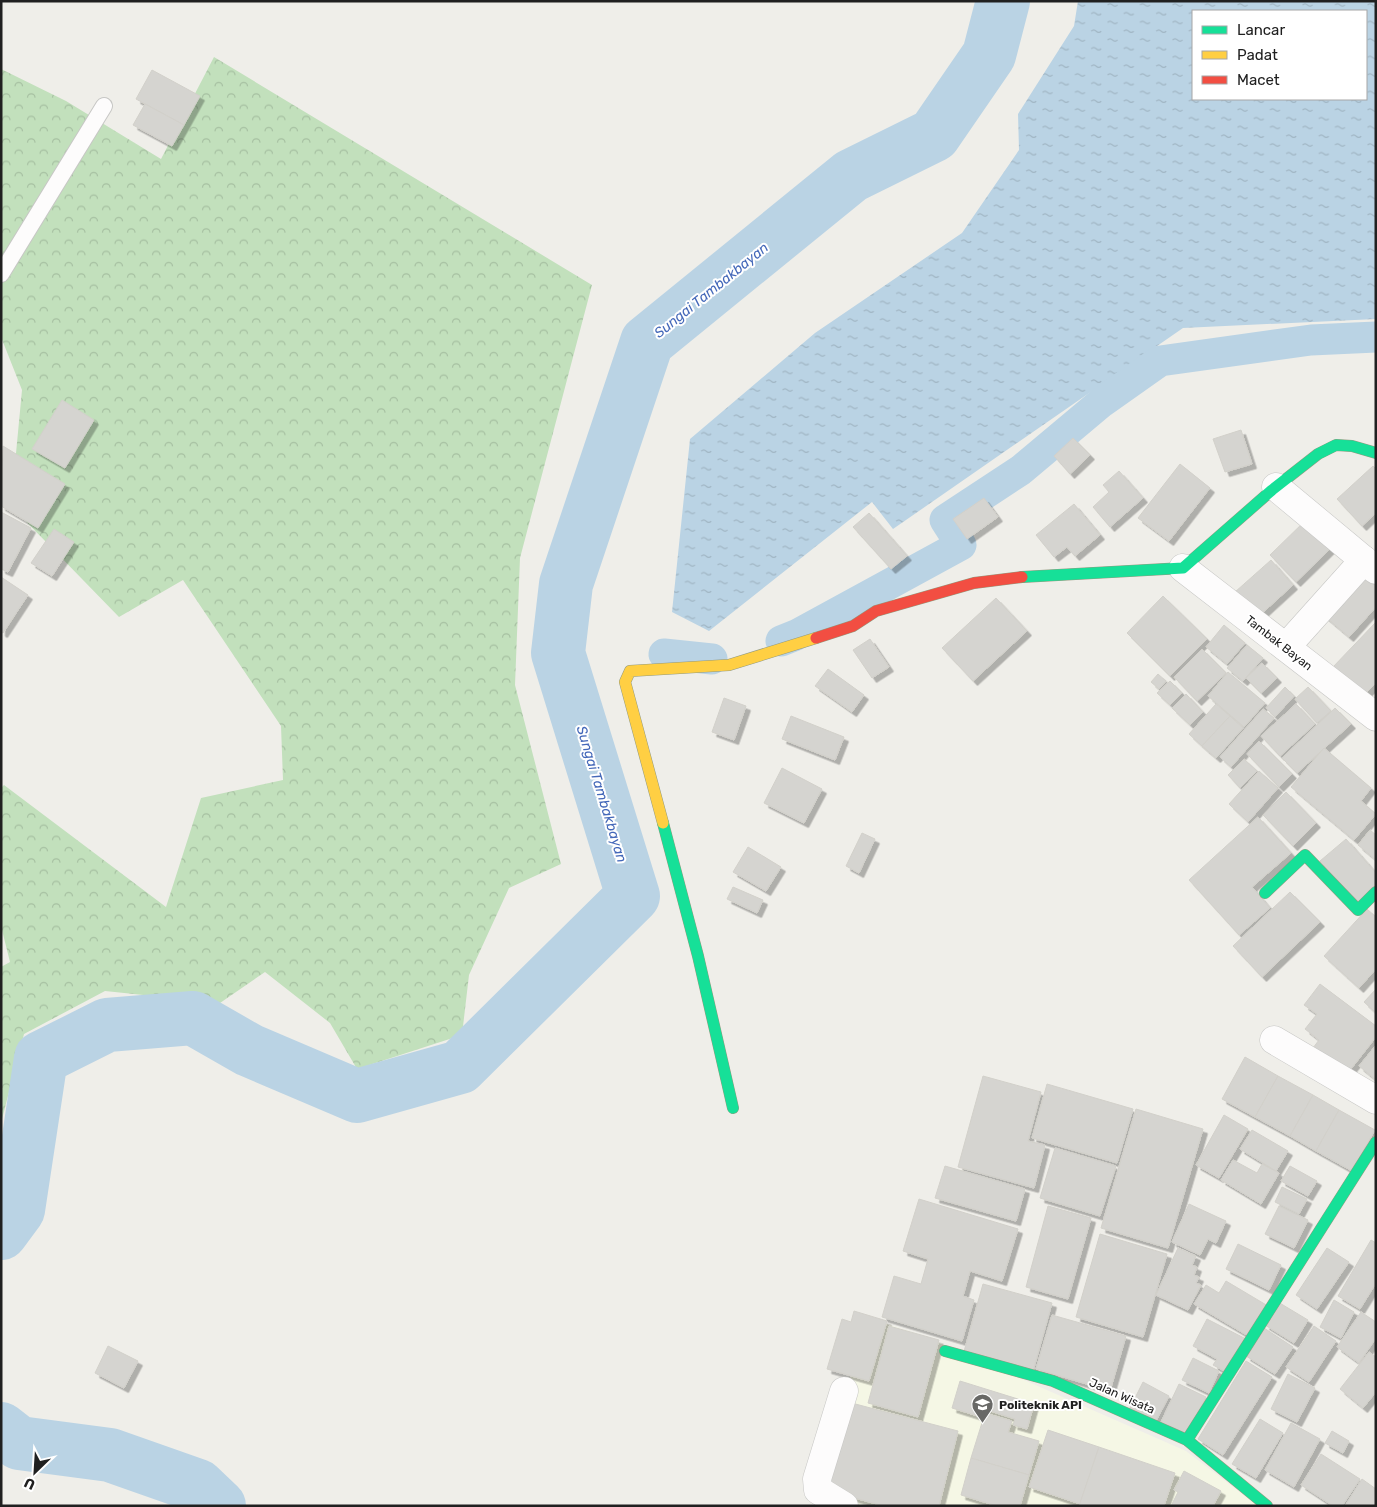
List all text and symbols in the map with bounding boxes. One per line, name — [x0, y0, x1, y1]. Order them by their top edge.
legend — [1192, 10, 1367, 100]
text: Lancar — [1237, 21, 1285, 39]
text: Padat — [1237, 46, 1278, 64]
text: Macet — [1237, 71, 1280, 89]
water label: Sungai Tambakbayan — [651, 239, 772, 342]
street label: Tambak Bayan — [1243, 613, 1315, 673]
water label: Sungai Tambakbayan — [573, 724, 630, 865]
street label: Jalan Wisata — [1087, 1375, 1157, 1417]
school or university icon: Politeknik API — [971, 1393, 995, 1424]
place label: Politeknik API — [999, 1398, 1082, 1412]
north arrow — [10, 1447, 60, 1497]
text: U — [22, 1473, 38, 1493]

